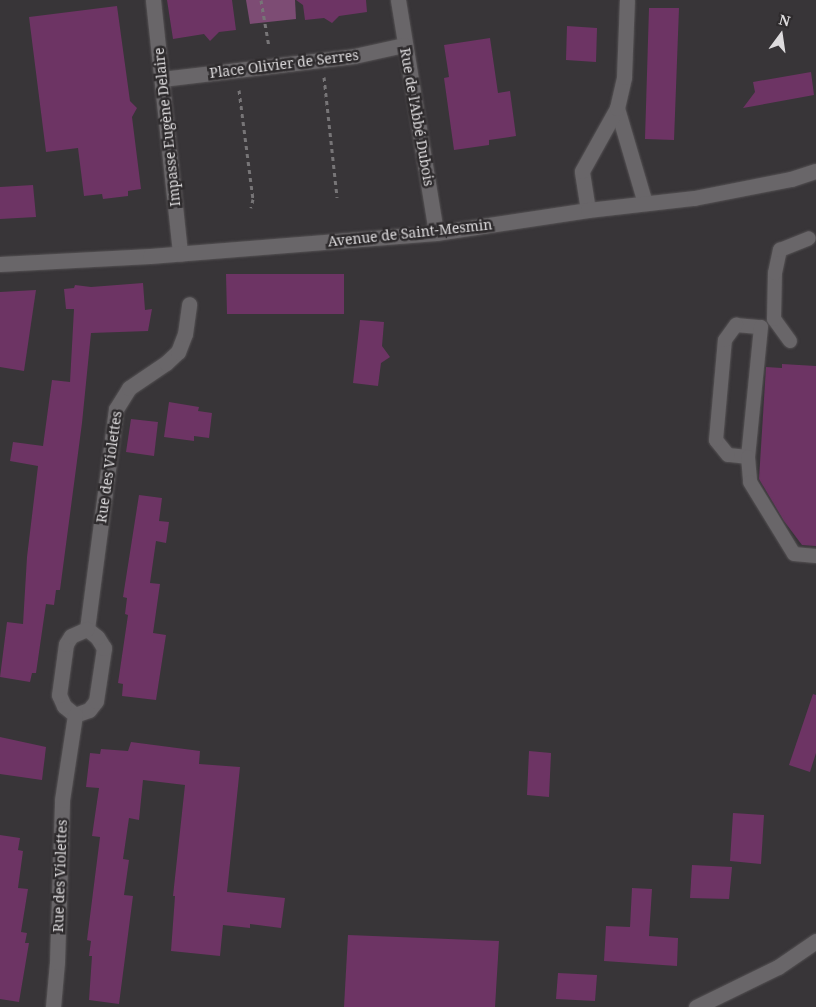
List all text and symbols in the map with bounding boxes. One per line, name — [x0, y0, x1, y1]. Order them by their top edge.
text: N — [777, 9, 792, 31]
north arrow — [756, 10, 806, 60]
street label: Impasse Eugène Delaire — [150, 47, 184, 207]
street label: Place Olivier de Serres — [209, 47, 359, 81]
street label: Rue de l'Abbé Dubois — [397, 47, 437, 187]
street label: Avenue de Saint-Mesmin — [327, 216, 493, 250]
street label: Rue des Violettes — [93, 410, 125, 524]
street label: Rue des Violettes — [50, 819, 70, 933]

